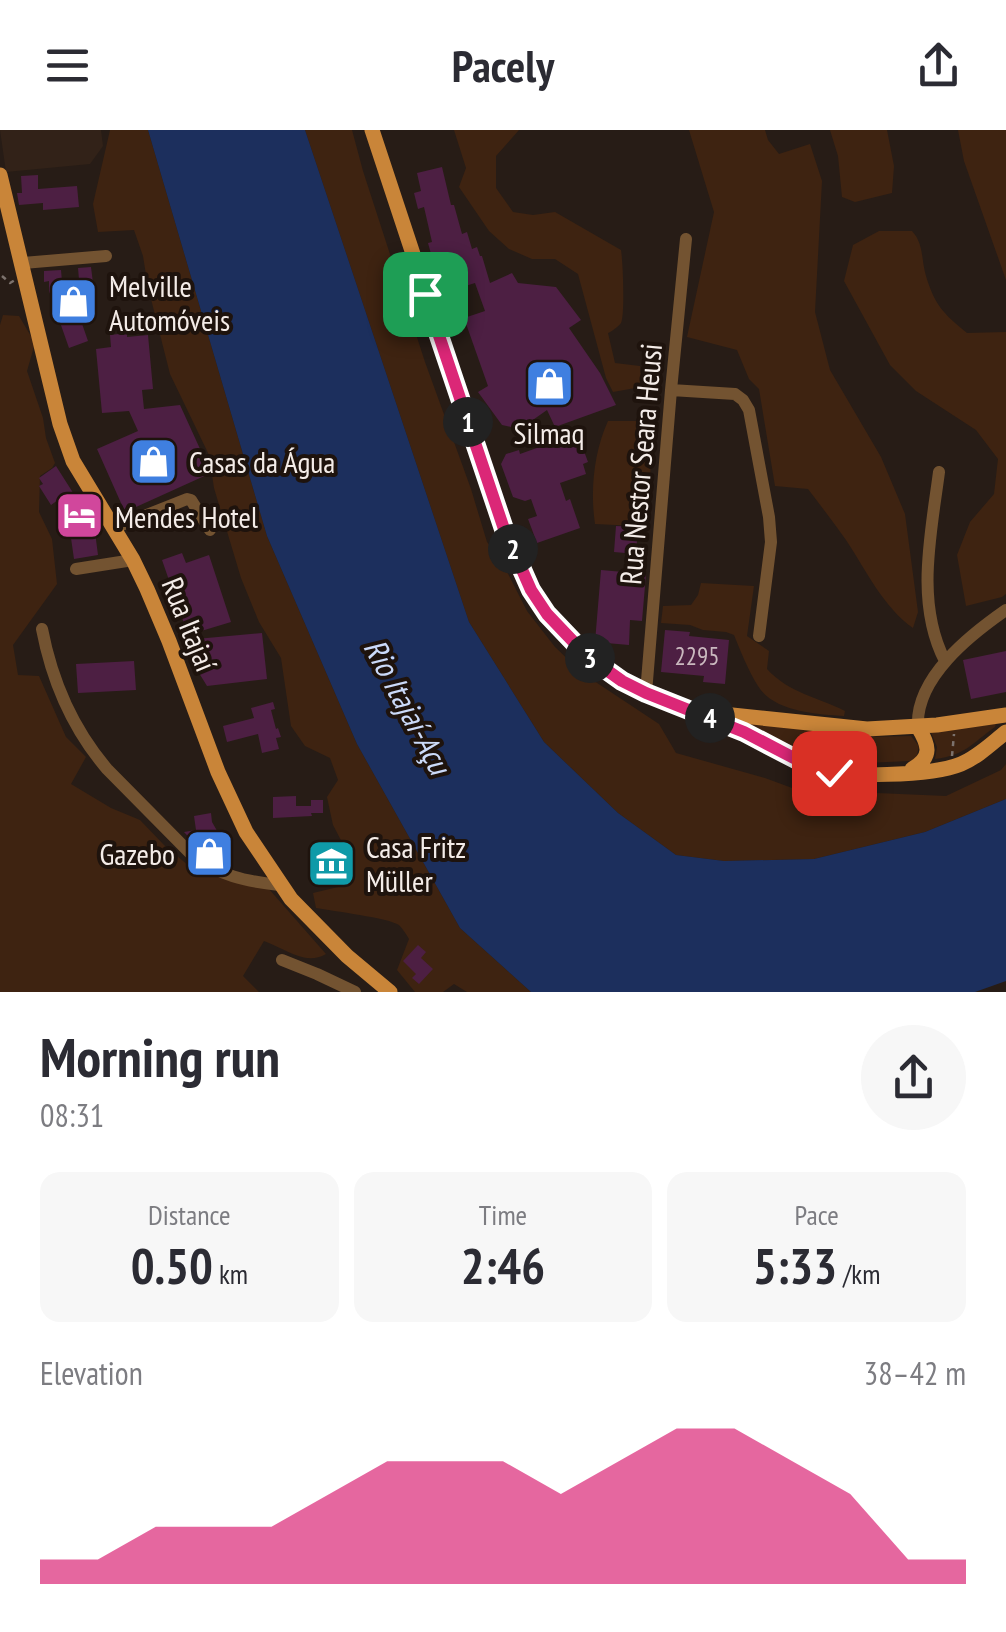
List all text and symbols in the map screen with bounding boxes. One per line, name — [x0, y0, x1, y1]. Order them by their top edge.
text: Pacely — [452, 36, 554, 94]
icon: menu — [40, 38, 95, 93]
icon: share — [911, 38, 966, 93]
pin — [383, 252, 468, 337]
place label: Melville Automóveis — [109, 266, 230, 339]
icon: arrive — [398, 267, 453, 322]
shop icon: Melville Automóveis — [48, 276, 100, 328]
street label: Rua Nestor Seara Heusi — [610, 342, 670, 586]
shop icon: Silmaq — [523, 357, 575, 409]
pin: 1 — [443, 397, 493, 447]
text: 1 — [461, 403, 475, 440]
place label: Silmaq — [514, 413, 584, 452]
shop icon: Casas da Água — [128, 435, 180, 487]
place label: Casas da Água — [189, 442, 335, 481]
hotel icon: Mendes Hotel — [54, 490, 106, 542]
place label: Mendes Hotel — [115, 497, 258, 536]
pin: 2 — [488, 524, 538, 574]
text: 2 — [506, 530, 520, 567]
street label: Rua Itajaí — [154, 571, 227, 677]
water label: Rio Itajaí-Açu — [355, 631, 462, 783]
pin: 3 — [565, 633, 615, 683]
text: 3 — [583, 639, 597, 676]
house number: 2295 — [674, 640, 720, 672]
pin: 4 — [685, 693, 735, 743]
text: 4 — [703, 699, 717, 736]
pin — [792, 731, 877, 816]
icon: check — [807, 746, 862, 801]
shop icon: Gazebo — [184, 827, 236, 879]
place label: Casa Fritz Müller — [366, 827, 466, 900]
place label: Gazebo — [99, 834, 175, 873]
museum icon: Casa Fritz Müller — [305, 837, 357, 889]
text: Morning run — [40, 1021, 280, 1092]
button: share — [861, 1025, 966, 1130]
text: 08:31 — [40, 1094, 104, 1136]
text: Distance — [148, 1196, 231, 1233]
text: Time — [479, 1196, 527, 1233]
text: Pace — [795, 1196, 839, 1233]
text: 0.50 — [131, 1233, 213, 1298]
text: 2:46 — [461, 1233, 545, 1298]
text: 5:33 — [753, 1233, 837, 1298]
text: km — [213, 1255, 248, 1292]
text: /km — [837, 1255, 880, 1292]
text: Elevation — [40, 1352, 143, 1394]
text: 38–42 m — [864, 1352, 966, 1394]

